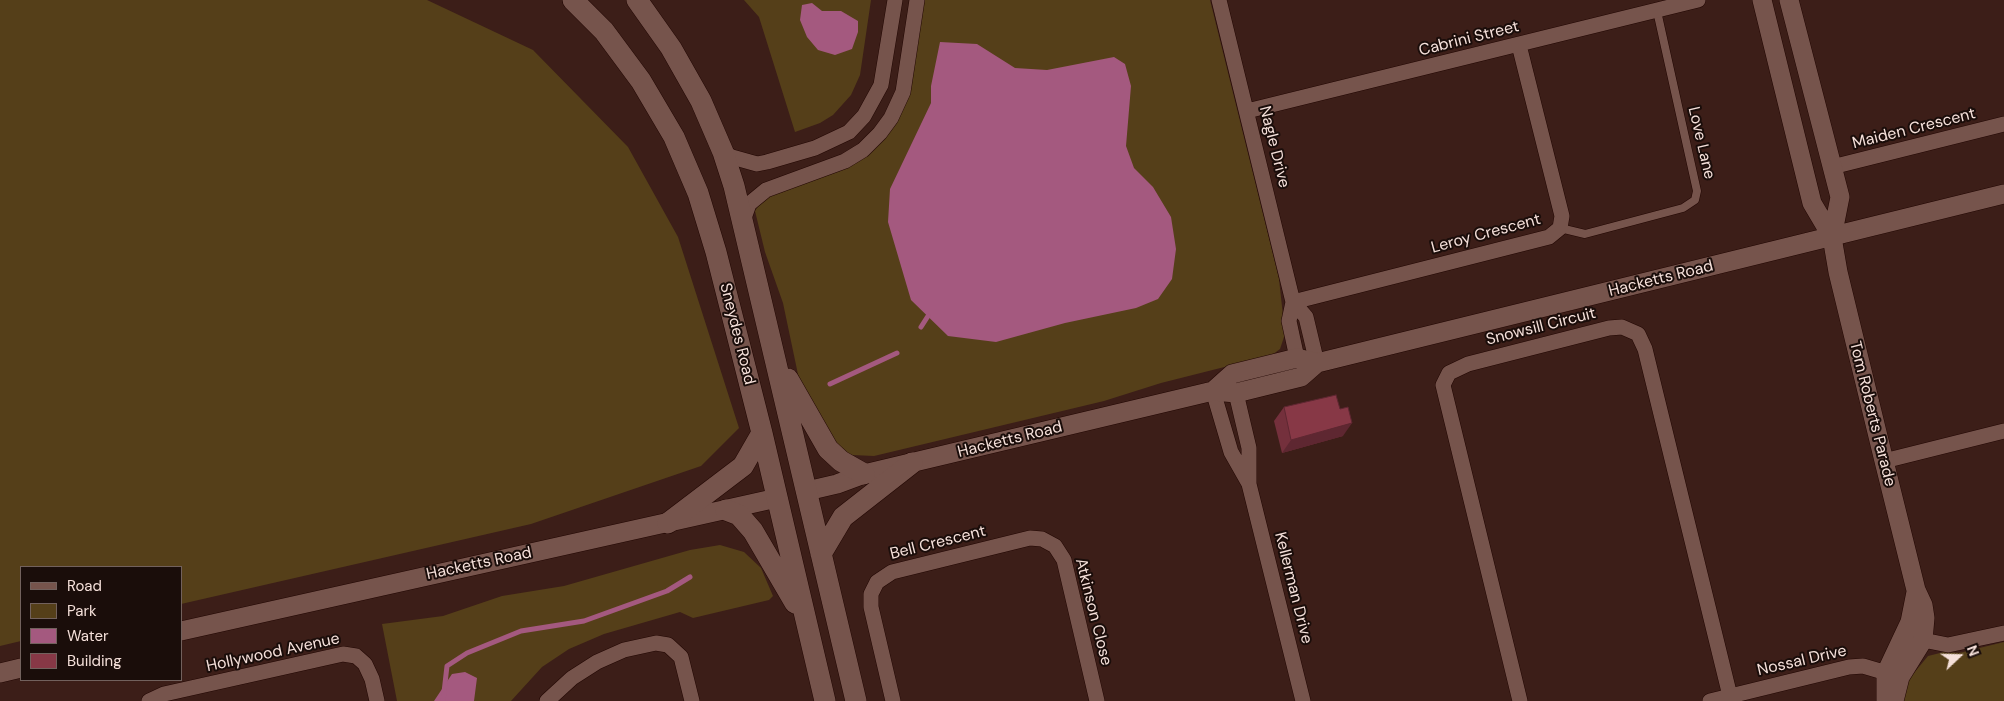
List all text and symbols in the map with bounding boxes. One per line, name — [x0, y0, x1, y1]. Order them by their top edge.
street label: Cabrini Street — [1417, 17, 1521, 61]
street label: Nagle Drive — [1255, 104, 1293, 190]
street label: Maiden Crescent — [1850, 104, 1978, 154]
street label: Love Lane — [1683, 105, 1719, 181]
street label: Leroy Crescent — [1429, 210, 1543, 258]
street label: Hacketts Road — [1607, 257, 1715, 301]
street label: Sneydes Road — [715, 281, 759, 387]
street label: Snowsill Circuit — [1484, 304, 1598, 350]
street label: Tom Roberts Parade — [1845, 339, 1899, 489]
street label: Hacketts Road — [956, 418, 1064, 462]
street label: Bell Crescent — [888, 522, 988, 564]
street label: Kellerman Drive — [1270, 530, 1316, 646]
street label: Hacketts Road — [425, 543, 533, 585]
street label: Atkinson Close — [1070, 556, 1116, 668]
legend — [20, 566, 182, 681]
text: Road — [67, 576, 102, 596]
text: Park — [67, 601, 97, 621]
text: Water — [67, 626, 108, 646]
street label: Hollywood Avenue — [205, 629, 341, 677]
north arrow — [1934, 631, 1984, 681]
street label: Nossal Drive — [1755, 641, 1849, 681]
text: N — [1963, 643, 1983, 659]
text: Building — [67, 651, 122, 671]

